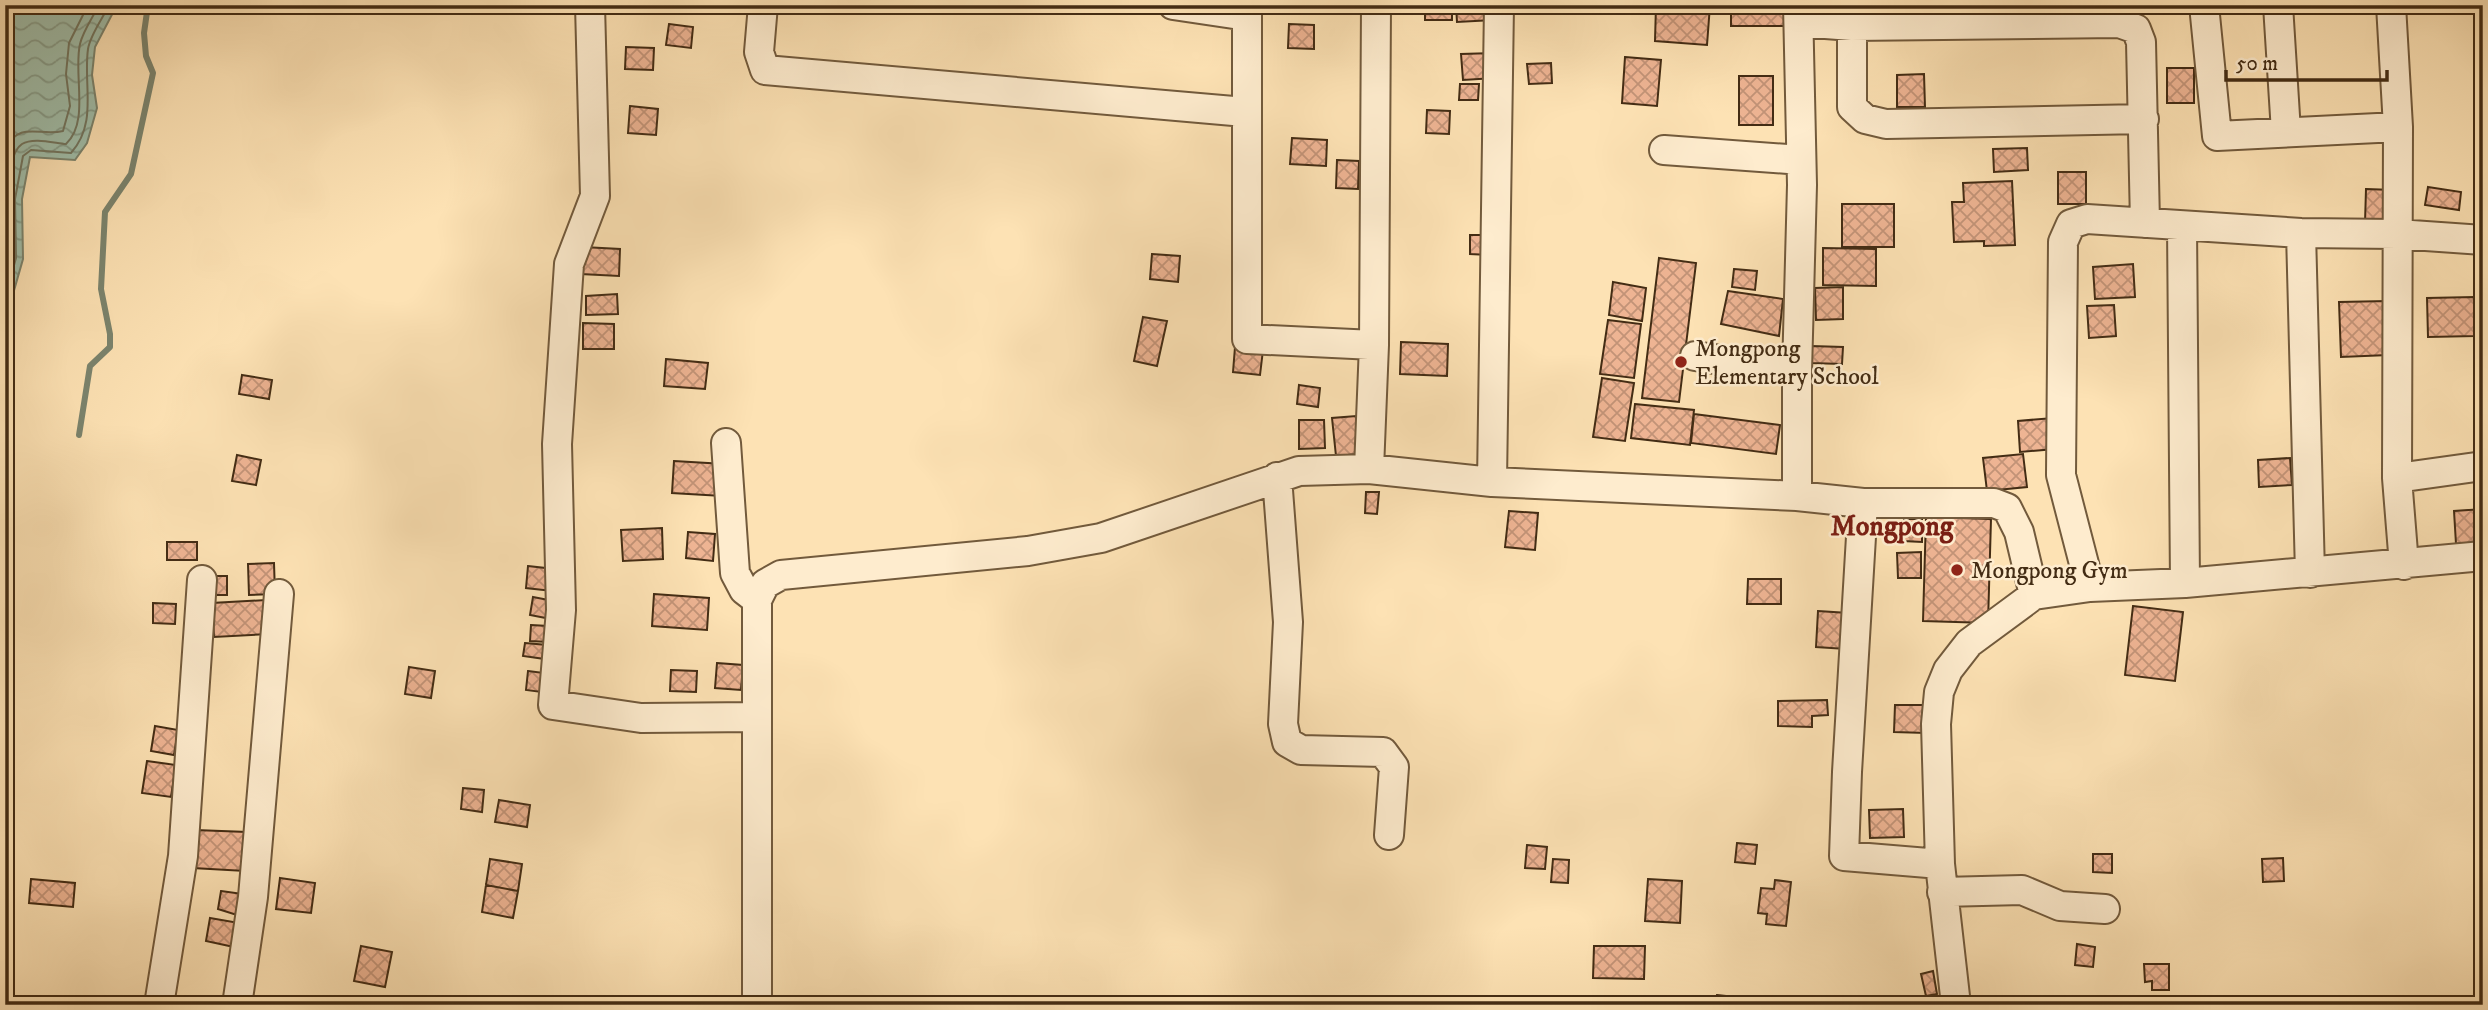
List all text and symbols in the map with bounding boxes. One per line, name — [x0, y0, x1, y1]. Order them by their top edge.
scale bar — [2226, 38, 2386, 82]
text: 50 m — [2236, 51, 2278, 77]
place label: Mongpong Elementary School — [1695, 334, 1879, 392]
marker: Mongpong Elementary School — [1673, 354, 1689, 370]
district label: Mongpong — [1831, 509, 1955, 544]
place label: Mongpong Gym — [1971, 556, 2128, 586]
marker: Mongpong Gym — [1949, 562, 1965, 578]

